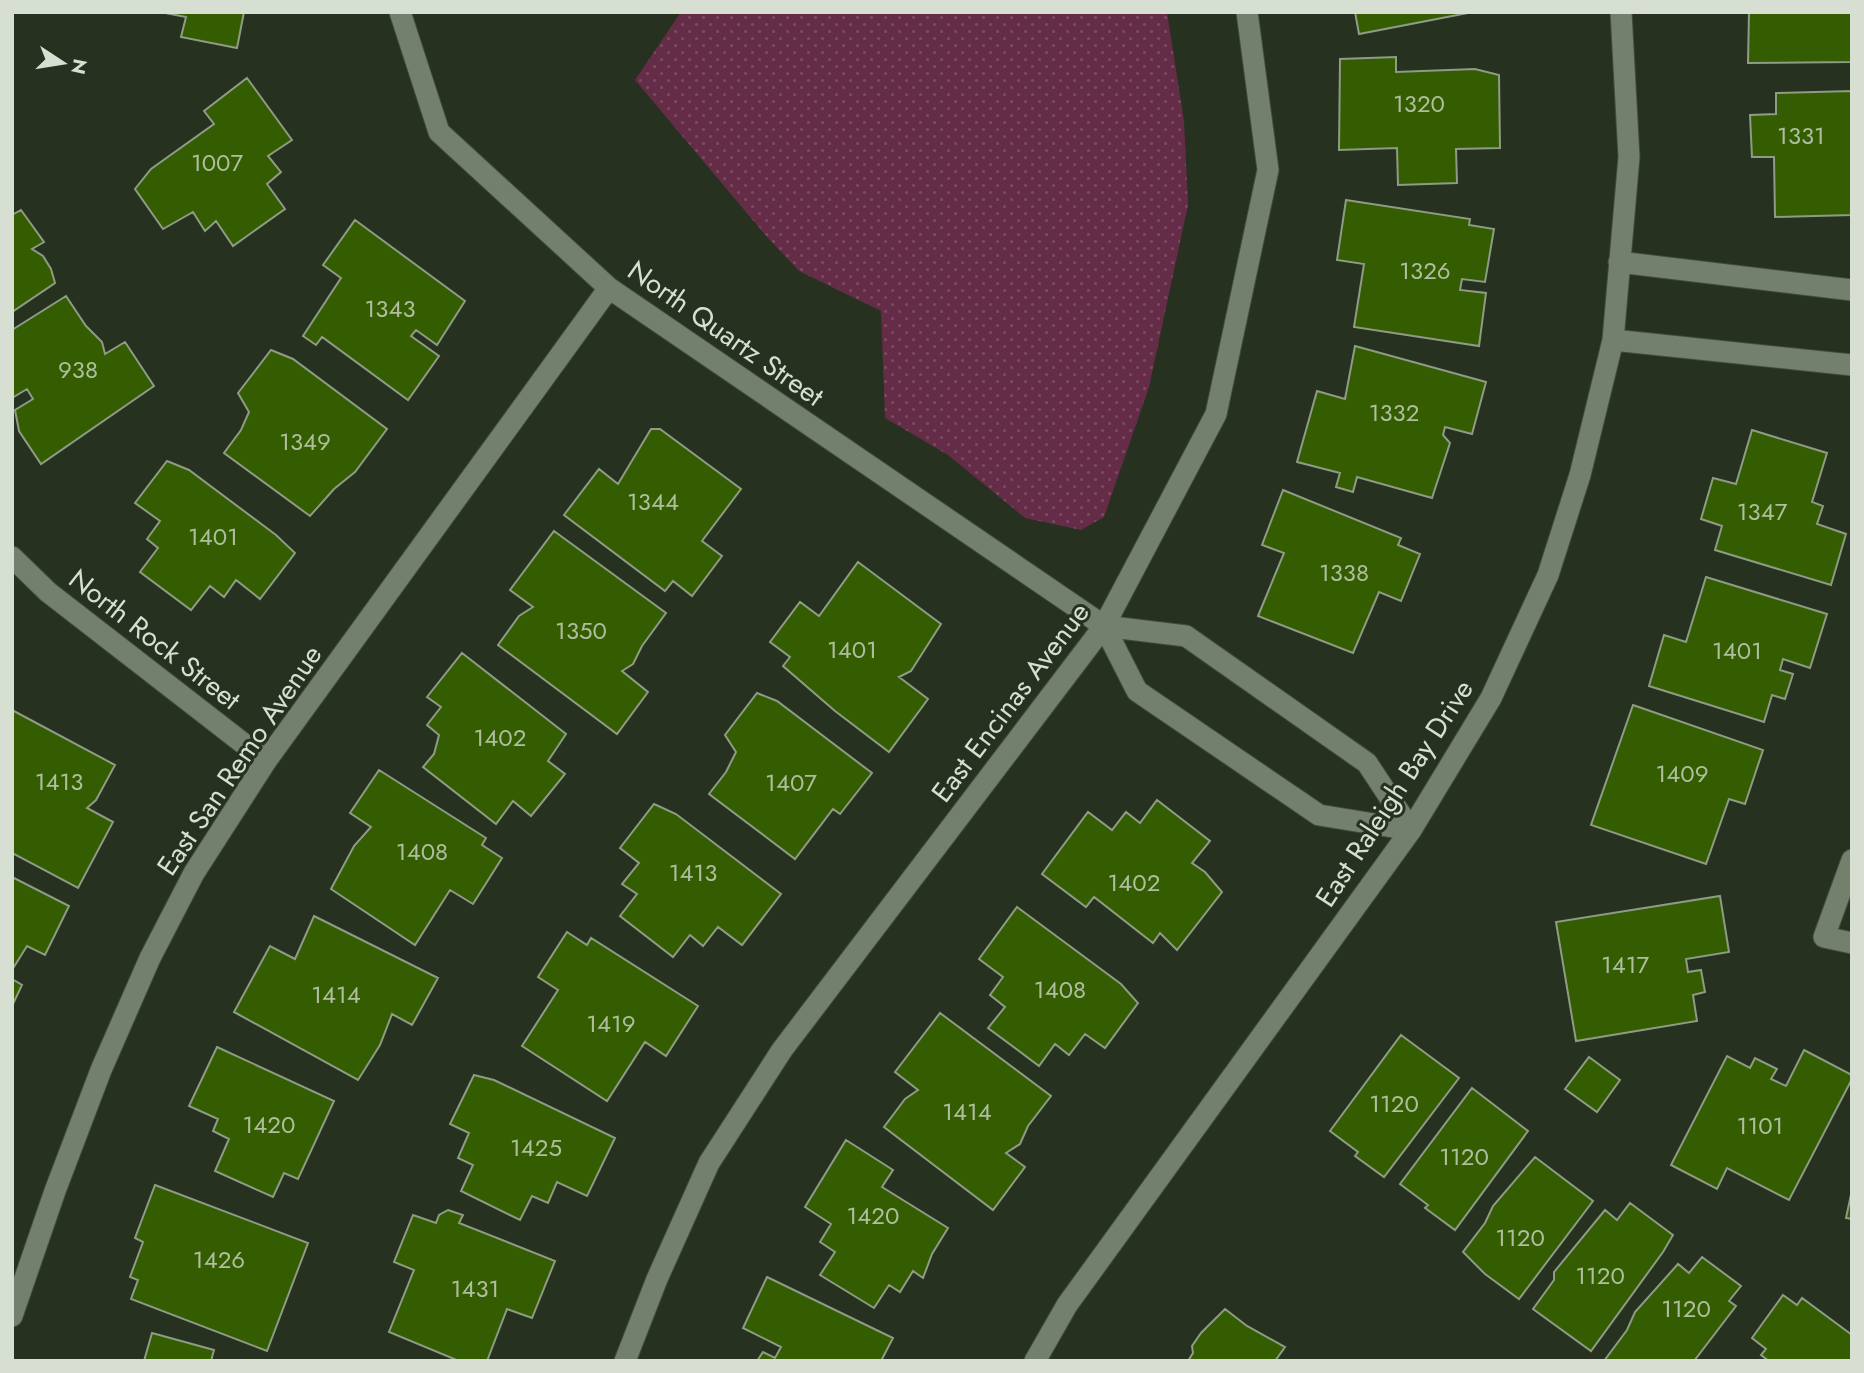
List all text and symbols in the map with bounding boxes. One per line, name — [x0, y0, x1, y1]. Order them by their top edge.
north arrow — [28, 28, 98, 98]
text: N — [64, 56, 94, 77]
house number: 1320 — [1393, 86, 1445, 121]
house number: 1331 — [1777, 118, 1825, 153]
house number: 1007 — [191, 145, 243, 180]
street label: North Quartz Street — [619, 250, 832, 417]
house number: 1326 — [1399, 253, 1451, 288]
house number: 1343 — [365, 291, 416, 326]
house number: 938 — [58, 352, 98, 387]
house number: 1332 — [1369, 395, 1419, 430]
house number: 1349 — [279, 424, 331, 459]
house number: 1344 — [627, 484, 679, 519]
house number: 1347 — [1737, 494, 1788, 529]
house number: 1401 — [188, 519, 238, 554]
house number: 1338 — [1319, 555, 1369, 590]
street label: North Rock Street — [60, 559, 250, 720]
street label: East Encinas Avenue — [921, 594, 1099, 811]
house number: 1350 — [555, 613, 607, 648]
house number: 1401 — [827, 632, 877, 667]
house number: 1401 — [1712, 633, 1762, 668]
street label: East San Remo Avenue — [147, 637, 332, 884]
street label: East Raleigh Bay Drive — [1305, 672, 1483, 915]
house number: 1402 — [474, 720, 526, 755]
house number: 1409 — [1655, 756, 1709, 791]
house number: 1413 — [35, 764, 83, 799]
house number: 1407 — [765, 765, 817, 800]
house number: 1408 — [396, 834, 448, 869]
house number: 1413 — [669, 855, 717, 890]
house number: 1402 — [1108, 865, 1160, 900]
house number: 1417 — [1601, 947, 1649, 982]
house number: 1408 — [1034, 972, 1086, 1007]
house number: 1414 — [311, 977, 361, 1012]
house number: 1419 — [586, 1006, 636, 1041]
house number: 1120 — [1369, 1086, 1419, 1121]
house number: 1414 — [942, 1094, 992, 1129]
house number: 1420 — [243, 1107, 295, 1142]
house number: 1101 — [1737, 1108, 1783, 1143]
house number: 1425 — [510, 1130, 562, 1165]
house number: 1120 — [1439, 1139, 1489, 1174]
house number: 1420 — [847, 1198, 899, 1233]
house number: 1120 — [1495, 1220, 1545, 1255]
house number: 1426 — [193, 1242, 245, 1277]
house number: 1120 — [1575, 1258, 1625, 1293]
house number: 1431 — [451, 1271, 499, 1306]
house number: 1120 — [1661, 1291, 1711, 1326]

